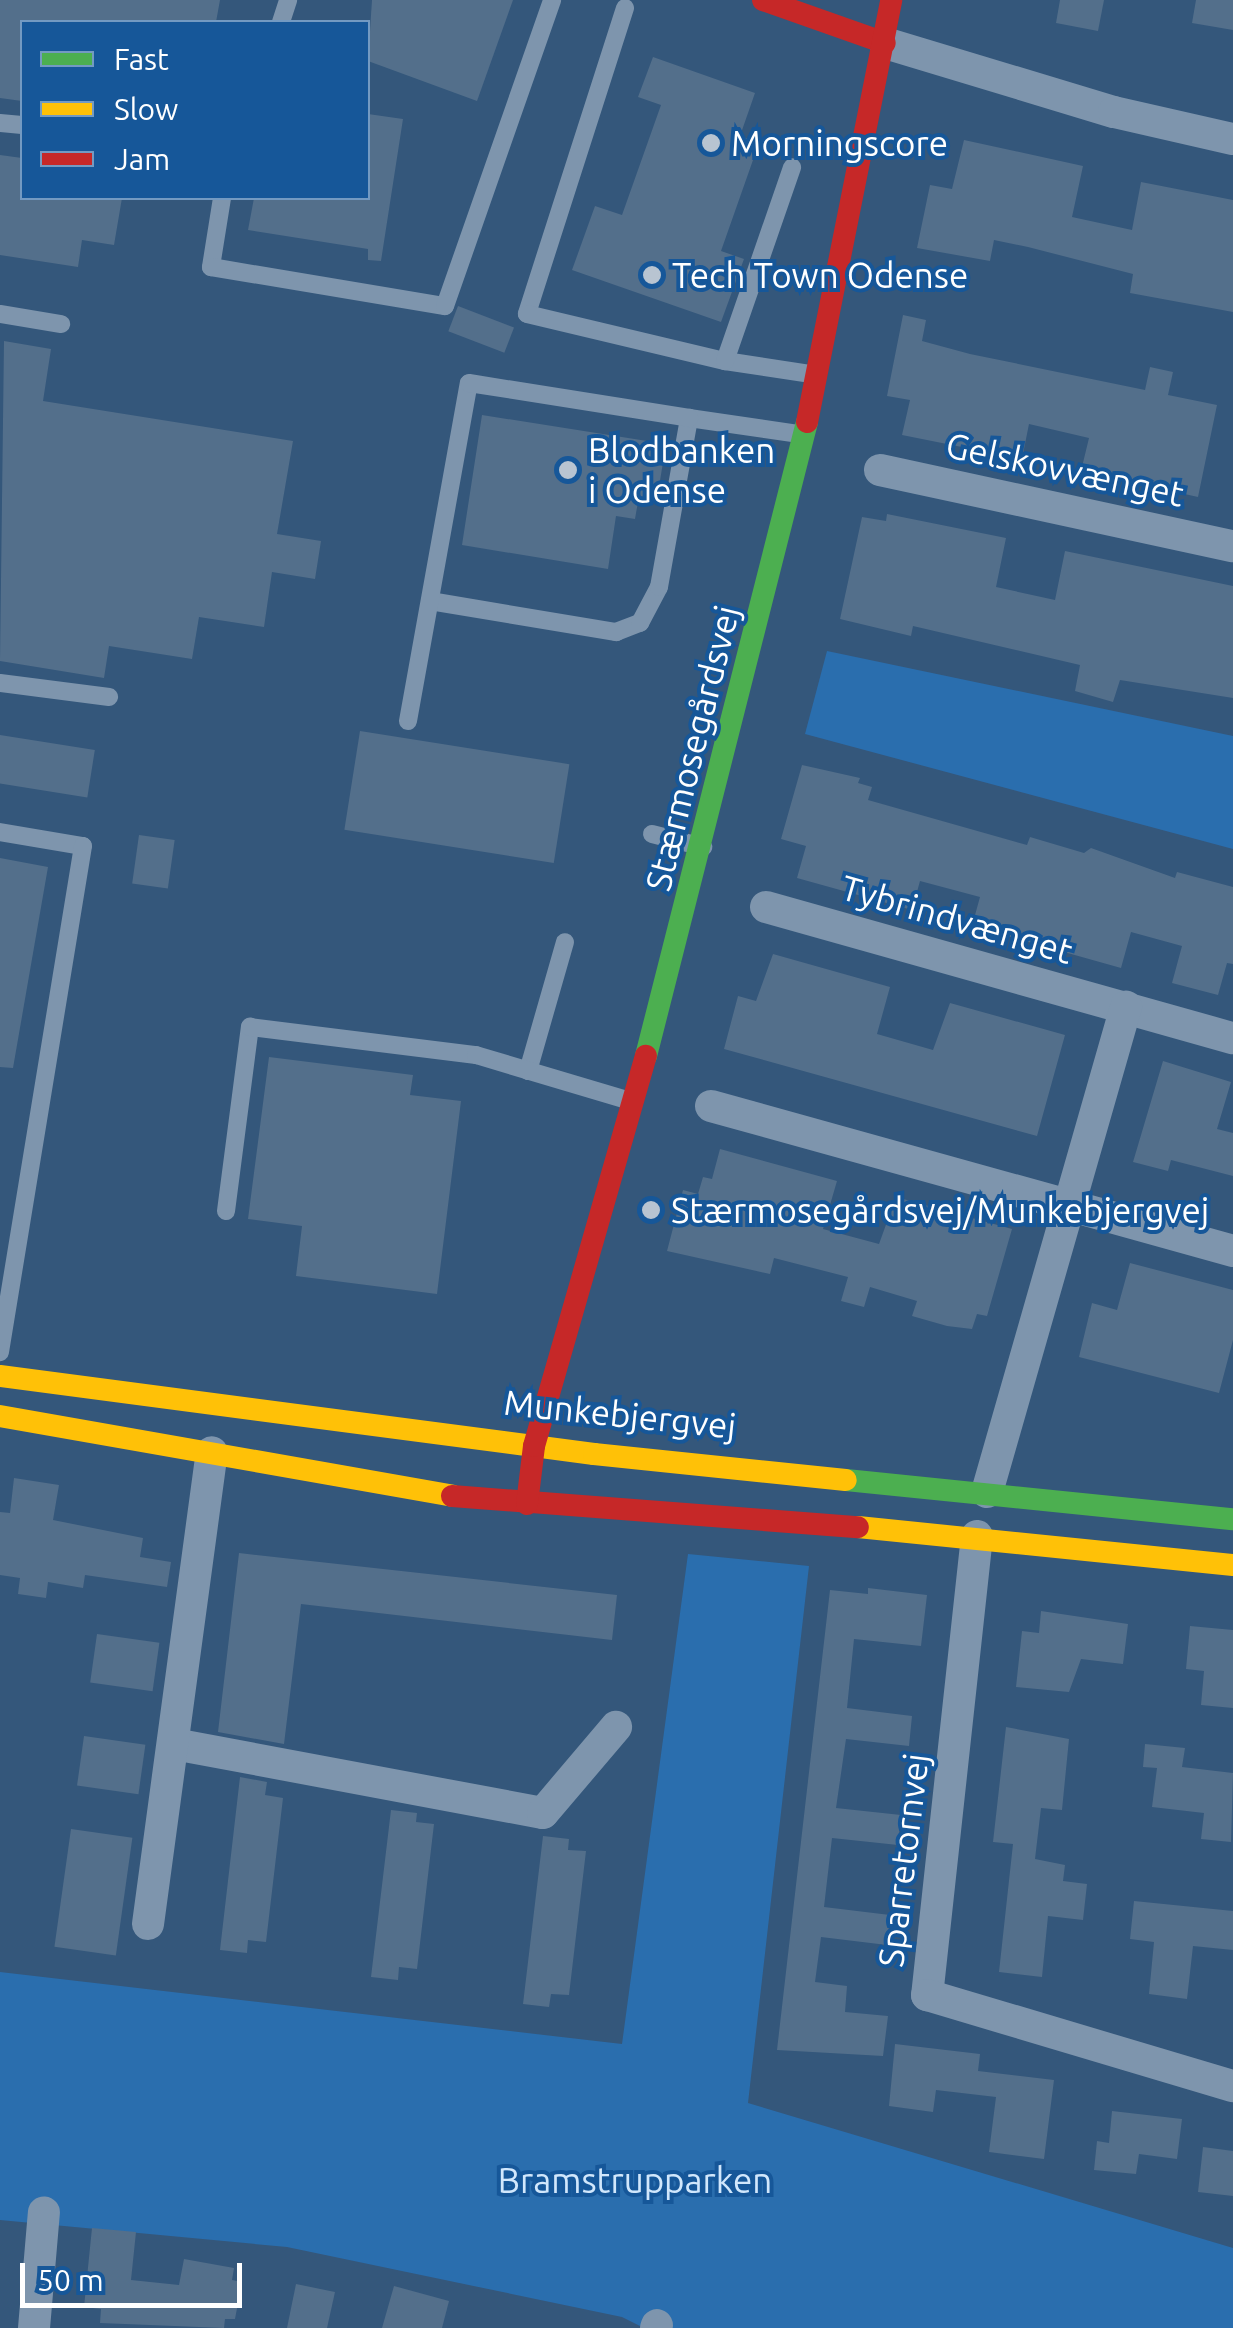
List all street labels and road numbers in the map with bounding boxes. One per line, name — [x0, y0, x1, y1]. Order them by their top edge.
street label: Gelskovvænget — [942, 423, 1188, 515]
street label: Stærmosegårdsvej — [636, 601, 748, 895]
street label: Tybrindvænget — [837, 866, 1077, 972]
street label: Munkebjergvej — [502, 1381, 738, 1447]
street label: Sparretornvej — [869, 1751, 937, 1969]

